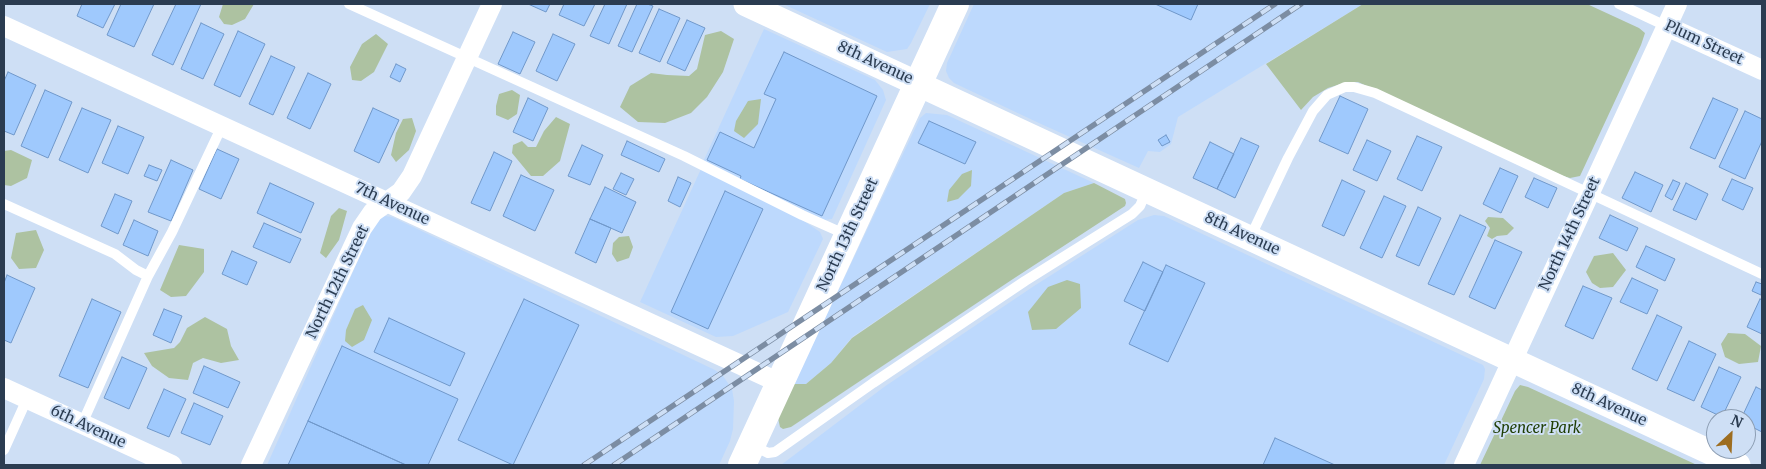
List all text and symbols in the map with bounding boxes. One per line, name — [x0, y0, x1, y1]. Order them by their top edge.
street label: Plum Street — [1662, 17, 1746, 69]
street label: 8th Avenue — [835, 38, 915, 88]
street label: North 14th Street — [1536, 174, 1604, 294]
street label: North 13th Street — [814, 175, 882, 295]
street label: 7th Avenue — [352, 179, 432, 229]
street label: 8th Avenue — [1202, 209, 1282, 259]
street label: North 12th Street — [303, 222, 373, 342]
street label: 8th Avenue — [1569, 380, 1649, 430]
street label: 6th Avenue — [48, 402, 128, 452]
north arrow — [1706, 409, 1756, 459]
text: N — [1728, 411, 1746, 432]
park label: Spencer Park — [1493, 420, 1581, 438]

